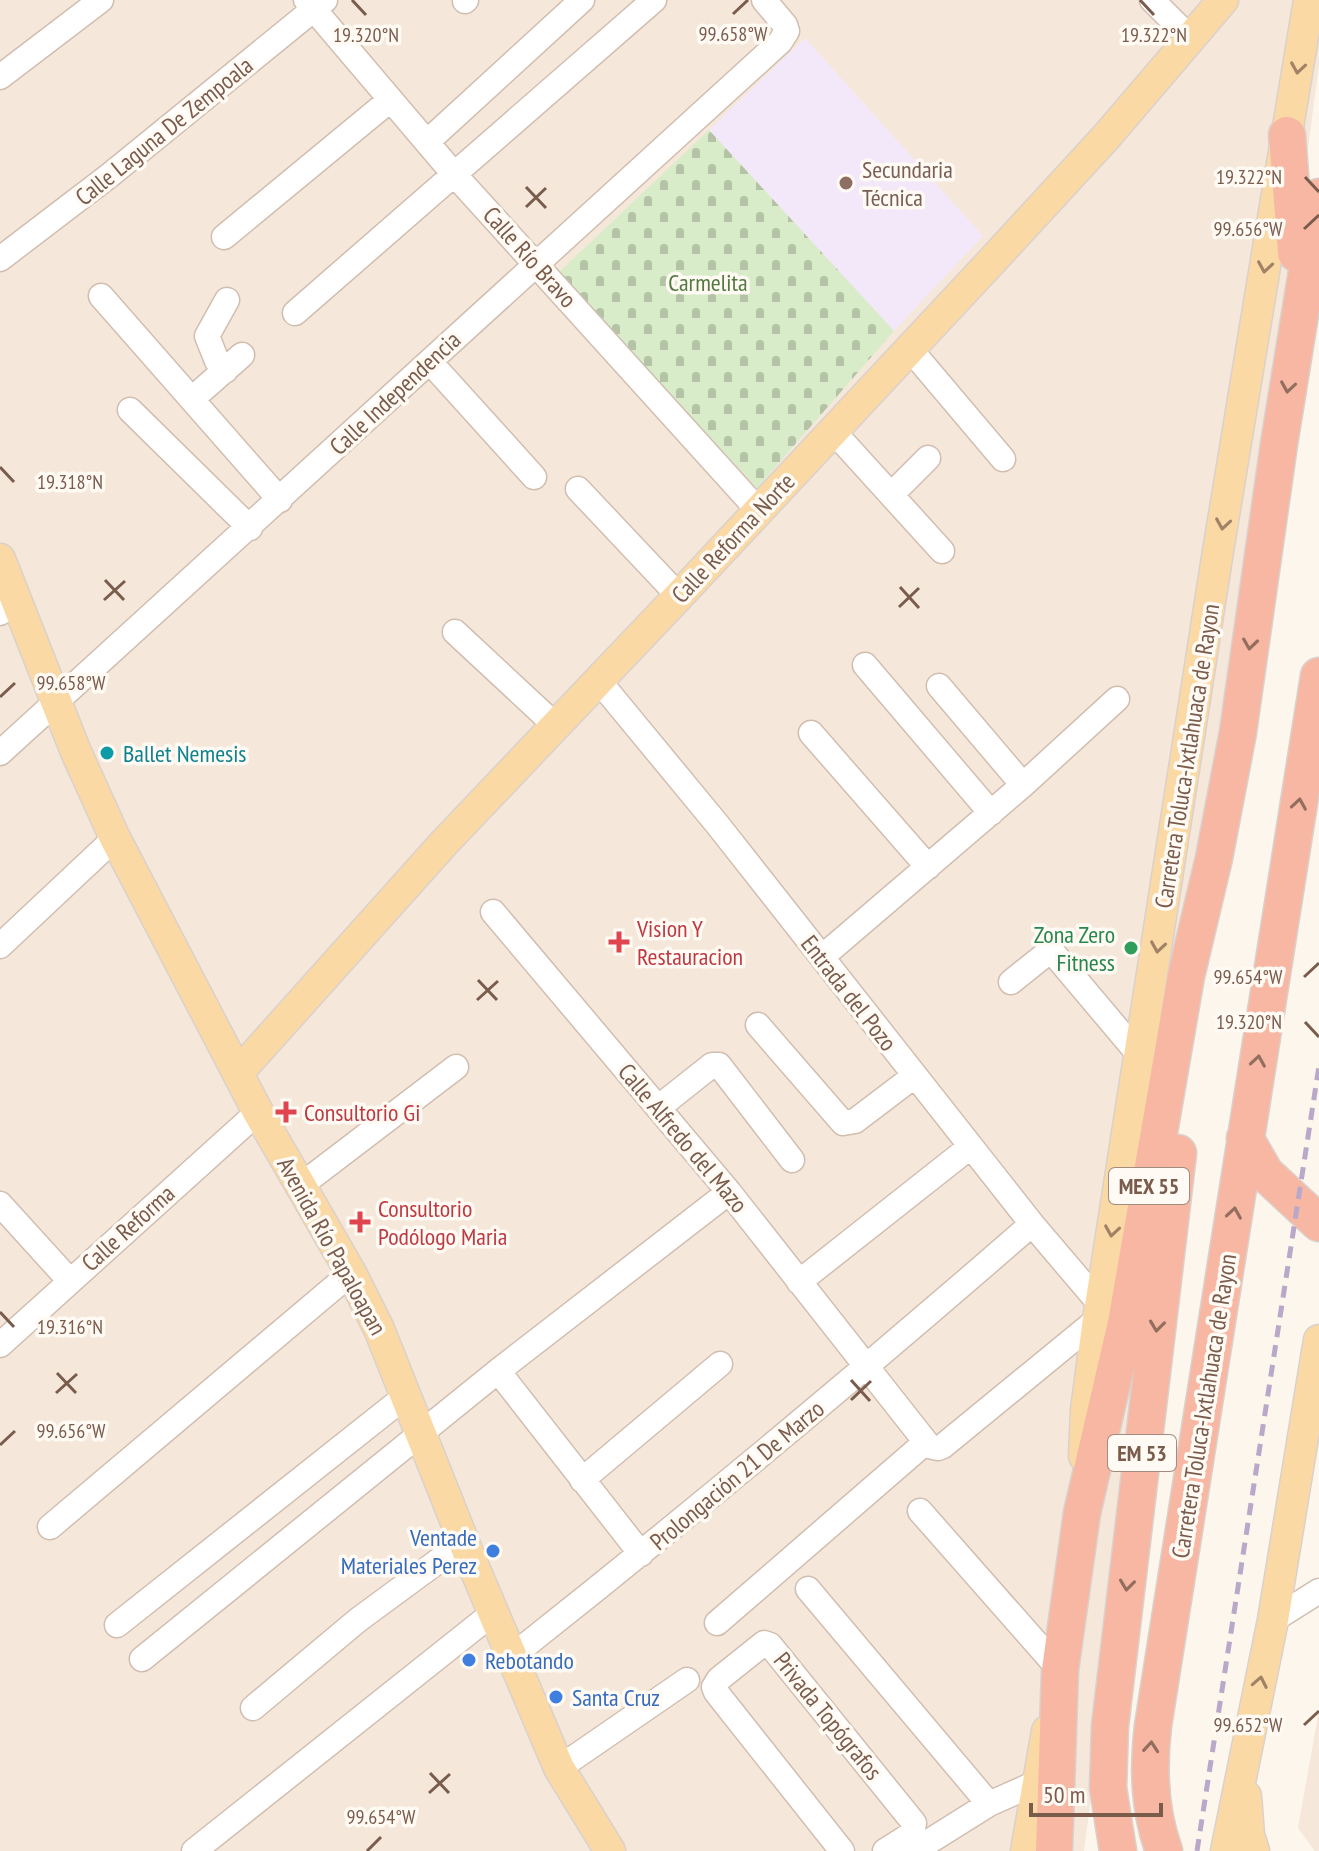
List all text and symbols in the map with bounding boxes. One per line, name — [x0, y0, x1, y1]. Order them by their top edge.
text: 99.658°W — [699, 21, 768, 47]
text: 19.320°N — [333, 22, 399, 48]
text: 19.322°N — [1121, 22, 1187, 48]
street label: Calle Laguna De Zempoala — [69, 50, 259, 212]
one-way arrow — [1290, 61, 1307, 74]
place label: Secundaria Técnica — [862, 154, 953, 213]
text: 19.322°N — [1216, 164, 1282, 190]
marker: Secundaria Técnica — [837, 174, 855, 192]
street label: Calle Río Bravo — [476, 200, 584, 314]
text: 99.656°W — [1214, 216, 1283, 242]
one-way arrow — [1258, 261, 1275, 274]
park label: Carmelita — [668, 267, 748, 298]
street label: Calle Independencia — [323, 324, 467, 462]
one-way arrow — [1281, 380, 1298, 394]
street label: Calle Reforma Norte — [665, 466, 801, 610]
text: 19.318°N — [37, 469, 103, 495]
one-way arrow — [1215, 517, 1232, 531]
street label: Carretera Toluca-Ixtlahuaca de Rayon — [1148, 602, 1226, 910]
one-way arrow — [1242, 637, 1259, 651]
text: 99.658°W — [37, 670, 106, 696]
place label: Ballet Nemesis — [123, 738, 246, 769]
marker: Ballet Nemesis — [98, 744, 116, 762]
one-way arrow — [1289, 797, 1306, 811]
place label: Vision Y Restauracion — [636, 913, 743, 972]
place label: Zona Zero Fitness — [1034, 919, 1115, 978]
street label: Entrada del Pozo — [794, 929, 904, 1057]
marker: Vision Y Restauracion — [608, 931, 630, 953]
marker: Zona Zero Fitness — [1122, 939, 1140, 957]
one-way arrow — [1150, 940, 1167, 954]
text: 99.654°W — [1214, 964, 1283, 990]
text: 19.320°N — [1216, 1009, 1282, 1035]
one-way arrow — [1248, 1054, 1265, 1068]
street label: Calle Alfredo del Mazo — [611, 1057, 755, 1219]
place label: Consultorio Gi — [304, 1097, 420, 1128]
marker: Consultorio Gi — [275, 1101, 297, 1123]
street label: Avenida Río Papaloapan — [270, 1152, 394, 1340]
road number: MEX 55 — [1109, 1168, 1189, 1204]
street label: Calle Reforma — [75, 1178, 181, 1278]
place label: Consultorio Podólogo Maria — [378, 1193, 507, 1252]
one-way arrow — [1225, 1206, 1242, 1220]
marker: Consultorio Podólogo Maria — [349, 1211, 371, 1233]
one-way arrow — [1105, 1224, 1122, 1238]
street label: Carretera Toluca-Ixtlahuaca de Rayon — [1165, 1252, 1243, 1560]
text: 19.316°N — [37, 1314, 103, 1340]
one-way arrow — [1149, 1320, 1166, 1333]
street label: Prolongación 21 De Marzo — [644, 1393, 830, 1557]
text: 99.656°W — [37, 1418, 106, 1444]
road number: EM 53 — [1108, 1435, 1176, 1471]
place label: Ventade Materiales Perez — [341, 1522, 477, 1581]
marker: Ventade Materiales Perez — [484, 1542, 502, 1560]
one-way arrow — [1118, 1579, 1135, 1592]
place label: Rebotando — [485, 1645, 574, 1676]
street label: Privada Topógrafos — [767, 1646, 889, 1786]
marker: Rebotando — [460, 1651, 478, 1669]
one-way arrow — [1251, 1675, 1268, 1689]
place label: Santa Cruz — [572, 1682, 660, 1713]
marker: Santa Cruz — [547, 1688, 565, 1706]
text: 99.652°W — [1214, 1712, 1283, 1738]
one-way arrow — [1142, 1740, 1159, 1753]
scale bar — [1031, 1767, 1161, 1817]
text: 50 m — [1043, 1779, 1085, 1810]
text: 99.654°W — [347, 1804, 416, 1830]

